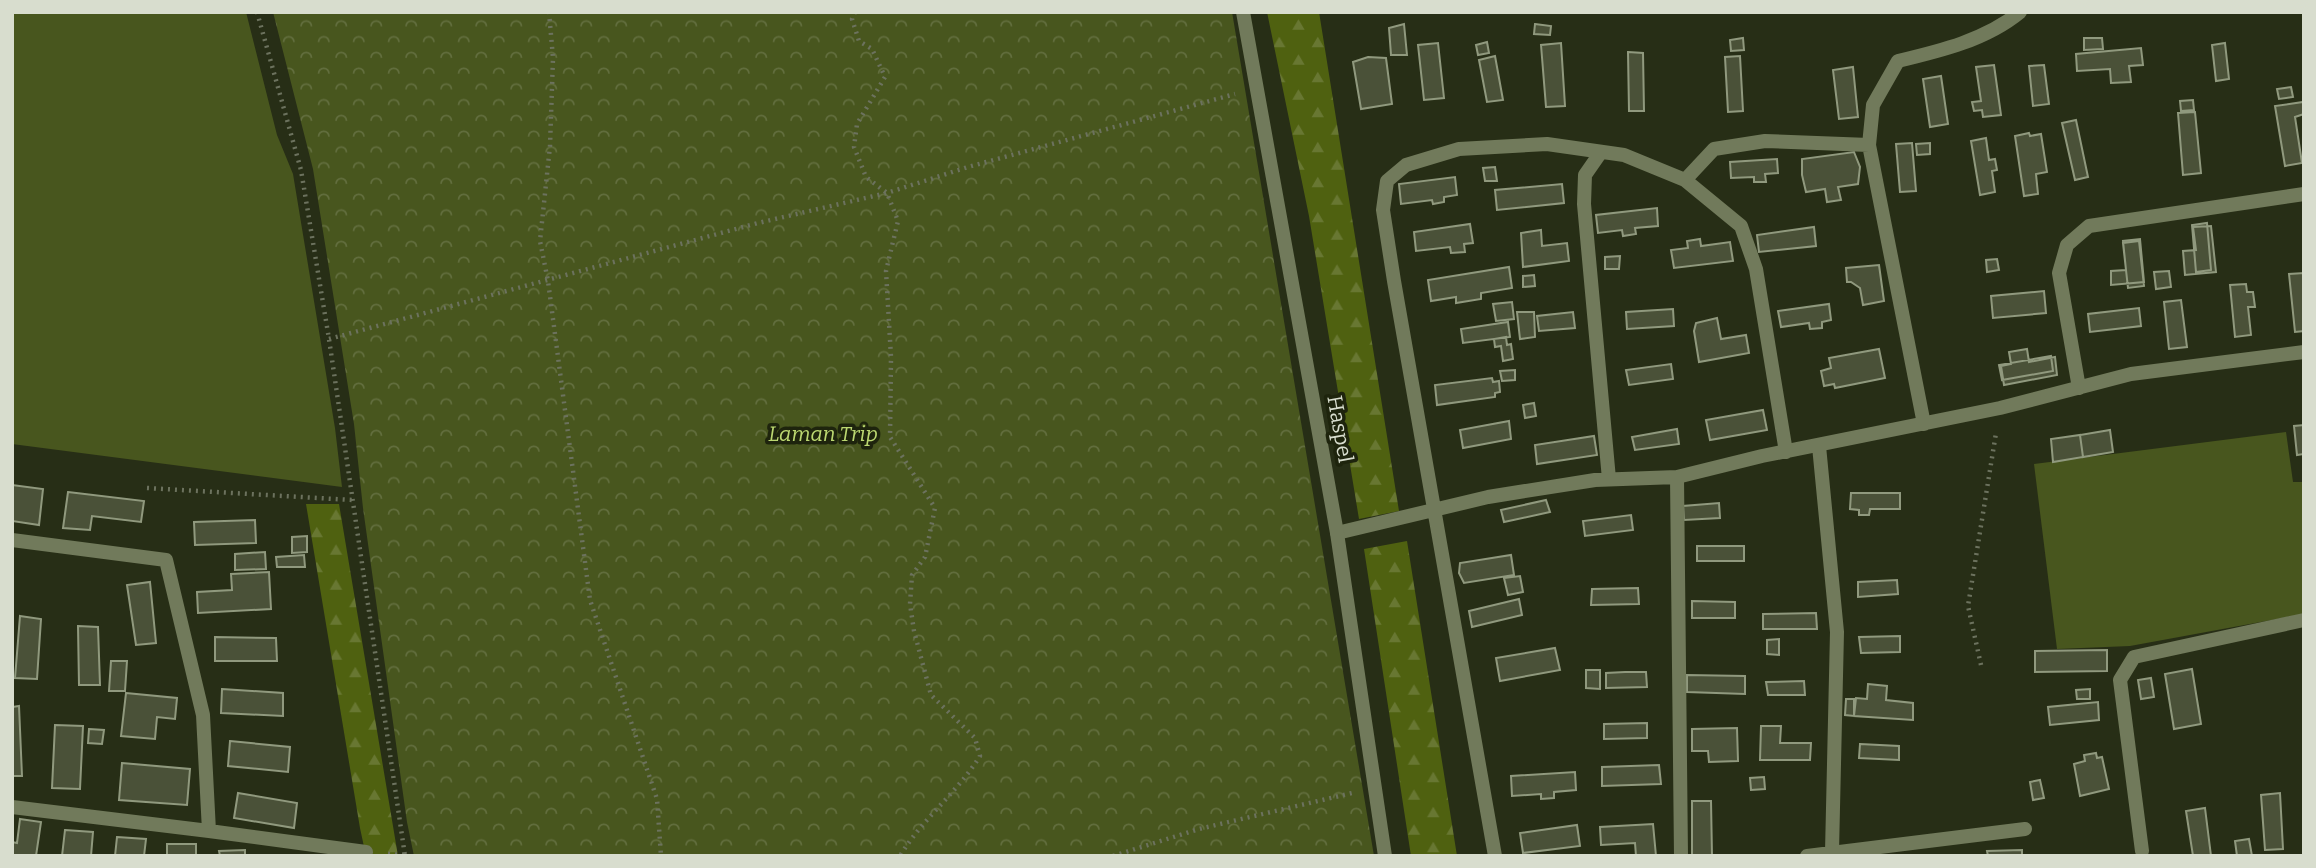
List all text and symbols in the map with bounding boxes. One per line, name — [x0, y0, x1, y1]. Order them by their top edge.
street label: Haspel — [1321, 393, 1359, 465]
park label: Laman Trip — [768, 421, 878, 447]

